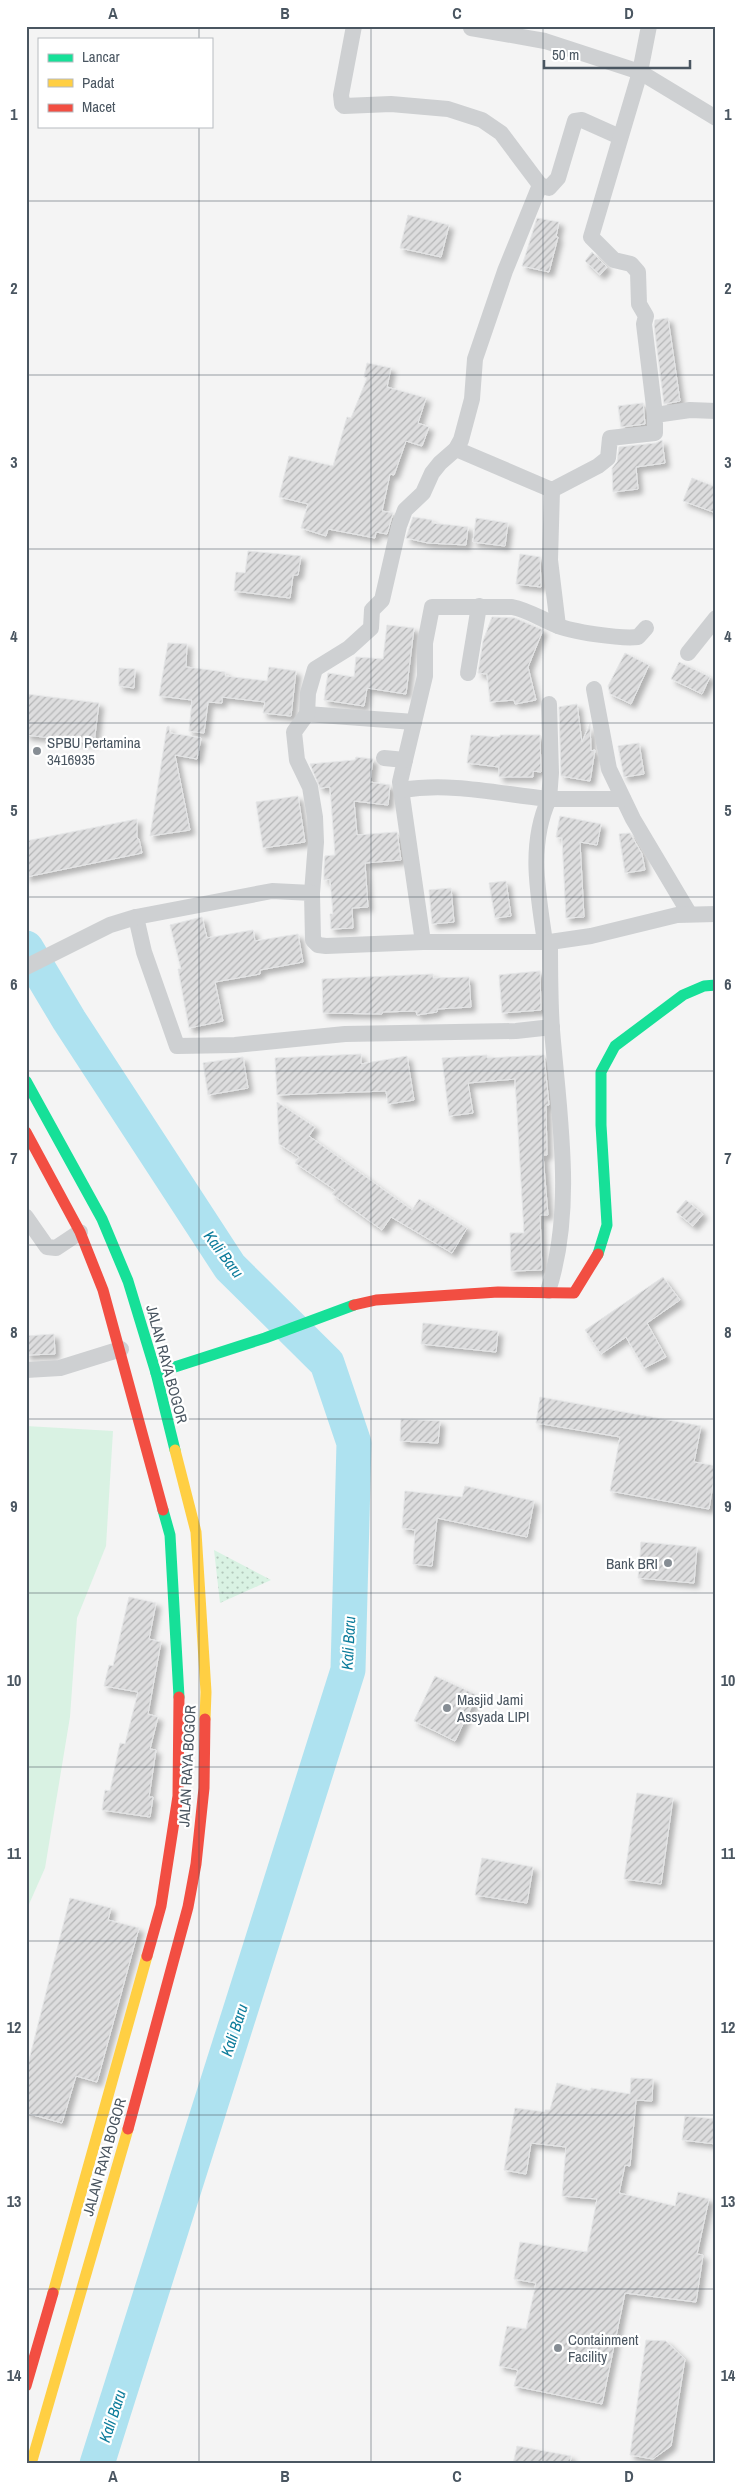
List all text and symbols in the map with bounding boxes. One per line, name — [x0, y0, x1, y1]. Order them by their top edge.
text: A — [108, 2, 118, 24]
text: B — [280, 2, 290, 24]
text: C — [452, 2, 462, 24]
text: D — [624, 2, 634, 24]
legend — [38, 38, 212, 128]
scale bar — [544, 38, 691, 70]
text: 50 m — [552, 44, 579, 65]
text: Lancar — [82, 46, 120, 67]
text: Padat — [82, 72, 115, 93]
text: Macet — [82, 96, 116, 117]
text: 1 — [10, 103, 18, 125]
text: 1 — [724, 103, 732, 125]
text: 2 — [10, 277, 18, 299]
text: 2 — [724, 277, 732, 299]
text: 3 — [10, 451, 18, 473]
text: 3 — [724, 451, 732, 473]
text: 4 — [10, 625, 18, 647]
text: 4 — [724, 625, 732, 647]
place label: SPBU Pertamina 3416935 — [47, 732, 141, 770]
marker: SPBU Pertamina 3416935 — [31, 745, 43, 757]
text: 5 — [10, 799, 18, 821]
text: 5 — [724, 799, 732, 821]
text: 6 — [10, 973, 18, 995]
text: 6 — [724, 973, 732, 995]
text: 7 — [10, 1147, 18, 1169]
text: 7 — [724, 1147, 732, 1169]
water label: Kali Baru — [199, 1226, 249, 1282]
street label: JALAN RAYA BOGOR — [141, 1302, 193, 1426]
text: 8 — [10, 1321, 18, 1343]
text: 8 — [724, 1321, 732, 1343]
text: 9 — [10, 1495, 18, 1517]
text: 9 — [724, 1495, 732, 1517]
place label: Bank BRI — [606, 1553, 658, 1574]
marker: Bank BRI — [662, 1557, 674, 1569]
water label: Kali Baru — [336, 1615, 360, 1671]
text: 10 — [7, 1669, 21, 1691]
text: 10 — [721, 1669, 735, 1691]
place label: Masjid Jami Assyada LIPI — [456, 1689, 529, 1727]
marker: Masjid Jami Assyada LIPI — [441, 1702, 453, 1714]
street label: JALAN RAYA BOGOR — [173, 1704, 201, 1827]
text: 11 — [7, 1842, 22, 1864]
text: 11 — [721, 1842, 736, 1864]
water label: Kali Baru — [215, 2001, 253, 2059]
text: 12 — [7, 2016, 21, 2038]
text: 12 — [721, 2016, 735, 2038]
street label: JALAN RAYA BOGOR — [77, 2095, 131, 2219]
text: 13 — [7, 2190, 21, 2212]
text: 13 — [721, 2190, 735, 2212]
place label: Containment Facility — [568, 2329, 639, 2367]
marker: Containment Facility — [552, 2342, 564, 2354]
text: 14 — [7, 2364, 22, 2386]
text: 14 — [721, 2364, 736, 2386]
water label: Kali Baru — [93, 2387, 131, 2445]
text: A — [108, 2465, 118, 2487]
text: B — [280, 2465, 290, 2487]
text: C — [452, 2465, 462, 2487]
text: D — [624, 2465, 634, 2487]

